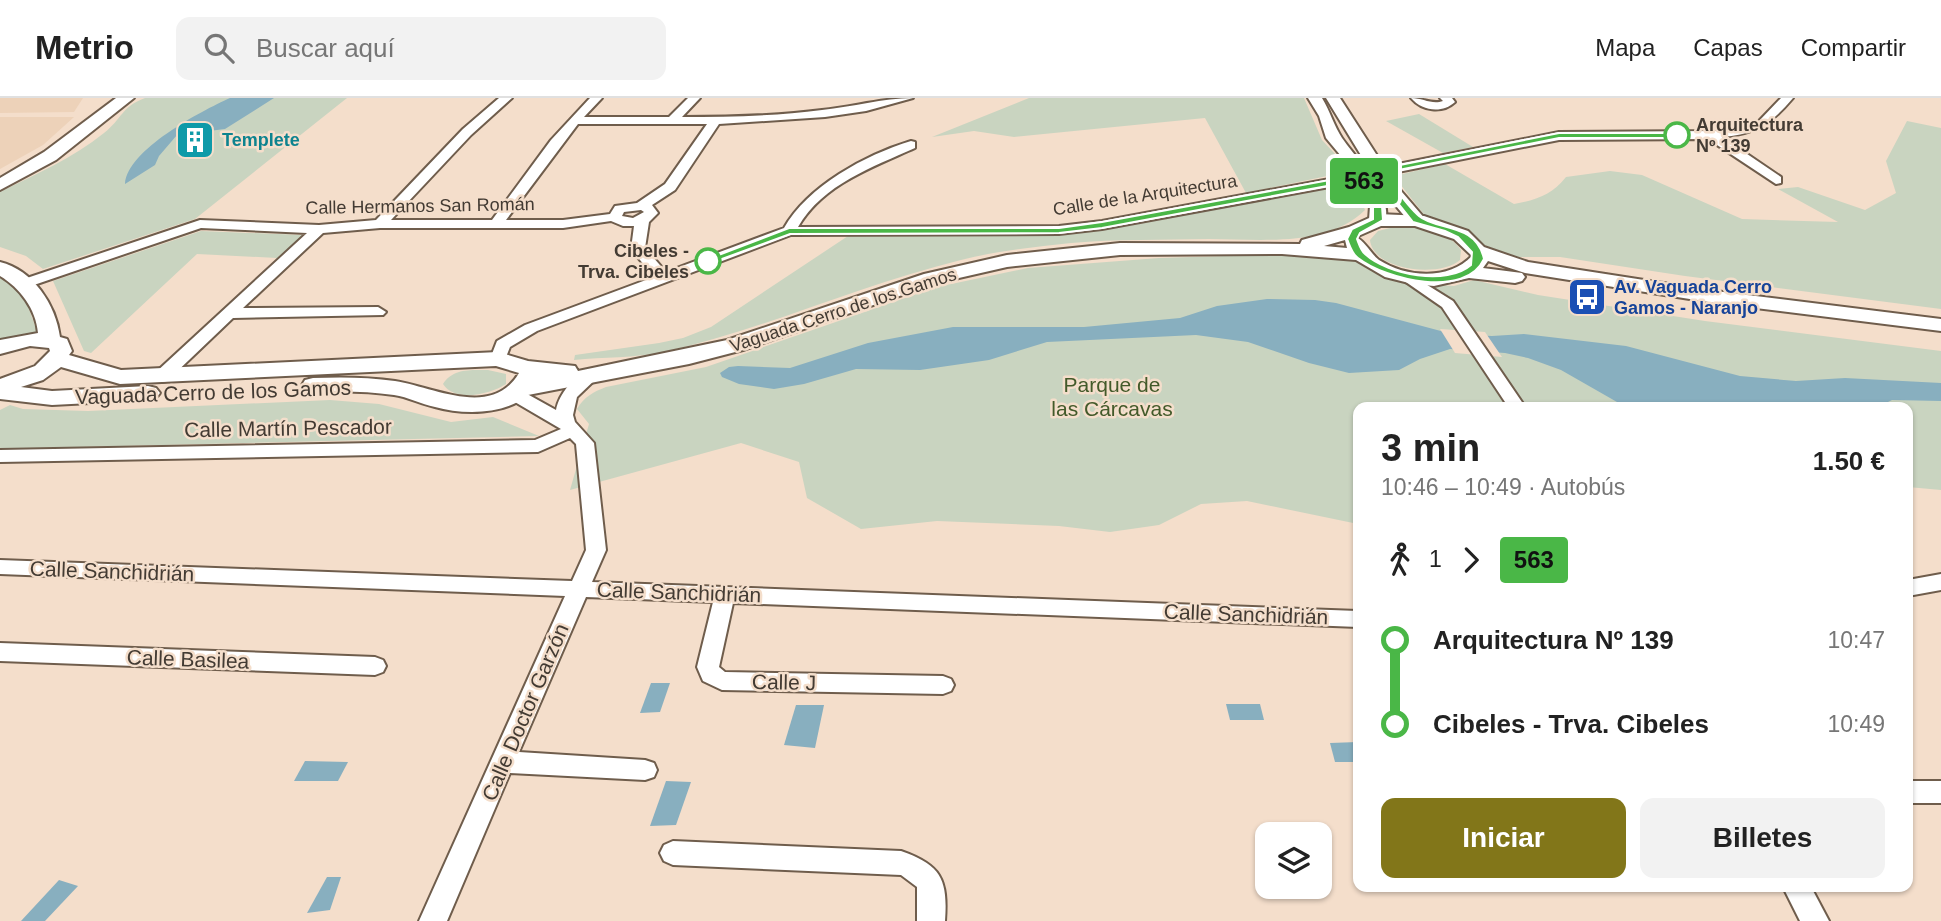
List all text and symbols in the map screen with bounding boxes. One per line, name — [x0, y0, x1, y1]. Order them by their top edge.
search box — [176, 17, 666, 80]
text: Metrio — [35, 29, 134, 66]
icon: search — [200, 29, 238, 67]
text: Buscar aquí — [256, 33, 395, 63]
text: Mapa — [1595, 34, 1655, 61]
text: Capas — [1693, 34, 1763, 61]
text: Compartir — [1801, 34, 1906, 61]
place label: Arquitectura Nº 139 — [1696, 115, 1804, 156]
building icon: Templete — [174, 119, 216, 161]
marker: Arquitectura Nº 139 — [1664, 122, 1690, 148]
place label: Templete — [222, 130, 300, 150]
line badge: 563 — [1324, 158, 1404, 204]
text: 563 — [1344, 167, 1384, 194]
street label: Calle de la Arquitectura — [1052, 170, 1239, 219]
street label: Calle Hermanos San Román — [305, 194, 535, 218]
place label: Cibeles - Trva. Cibeles — [578, 241, 689, 282]
marker: Cibeles - Trva. Cibeles — [695, 248, 721, 274]
street label: Vaguada Cerro de los Gamos — [727, 264, 959, 356]
bus stop icon: Av. Vaguada Cerro Gamos - Naranjo — [1566, 276, 1608, 318]
place label: Av. Vaguada Cerro Gamos - Naranjo — [1614, 277, 1772, 318]
park label: Parque de las Cárcavas — [1051, 373, 1173, 420]
street label: Vaguada Cerro de los Gamos — [75, 376, 351, 408]
street label: Calle Martín Pescador — [184, 415, 392, 441]
text: 3 min — [1381, 427, 1480, 469]
text: 1.50 € — [1813, 446, 1885, 476]
text: 10:46 – 10:49 · Autobús — [1381, 474, 1625, 500]
icon: walk — [1381, 541, 1419, 579]
icon: forward — [1452, 541, 1490, 579]
text: 1 — [1429, 546, 1442, 572]
text: 563 — [1514, 546, 1554, 573]
street label: Calle Sanchidrián — [29, 557, 195, 585]
street label: Calle Sanchidrián — [596, 578, 762, 606]
street label: Calle Sanchidrián — [1163, 600, 1329, 628]
street label: Calle Doctor Garzón — [477, 620, 573, 804]
text: Arquitectura Nº 139 — [1433, 625, 1674, 655]
text: 10:47 — [1827, 627, 1885, 653]
street label: Calle Basilea — [126, 645, 250, 673]
street label: Calle J — [752, 670, 816, 694]
text: Cibeles - Trva. Cibeles — [1433, 709, 1709, 739]
text: 10:49 — [1827, 711, 1885, 737]
button: Iniciar — [1381, 798, 1626, 878]
button: Billetes — [1640, 798, 1885, 878]
map controls — [1255, 822, 1332, 899]
button: layers — [1255, 822, 1332, 899]

